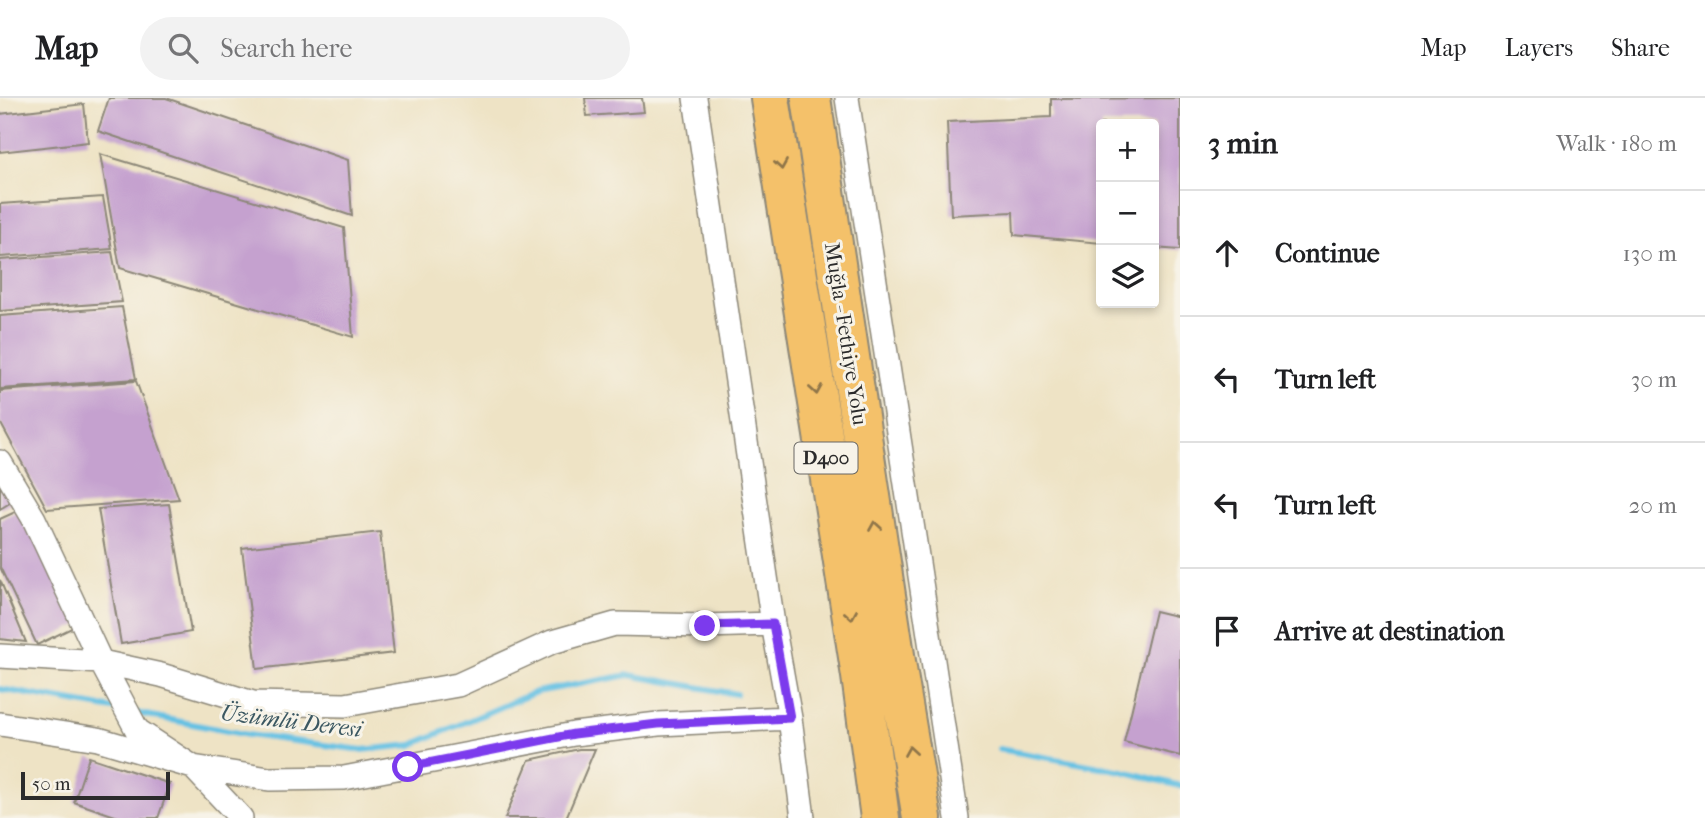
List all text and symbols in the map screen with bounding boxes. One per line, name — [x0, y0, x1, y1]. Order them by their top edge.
search box — [140, 17, 630, 80]
text: Map — [35, 29, 98, 68]
icon: search — [164, 29, 202, 67]
text: Search here — [220, 33, 352, 64]
text: Map — [1421, 34, 1467, 62]
text: Layers — [1505, 34, 1573, 62]
text: Share — [1611, 34, 1670, 62]
map controls — [1096, 119, 1159, 308]
button: + — [1096, 119, 1159, 182]
text: 3 min — [1208, 126, 1278, 161]
text: Walk · 180 m — [1556, 130, 1677, 157]
one-way arrow — [773, 160, 788, 171]
button: − — [1096, 182, 1159, 245]
icon: ahead — [1208, 234, 1246, 272]
text: Continue — [1275, 238, 1380, 269]
text: 130 m — [1623, 240, 1677, 267]
street label: Muğla - Fethiye Yolu — [820, 241, 872, 427]
button: layers — [1096, 245, 1159, 308]
icon: left — [1208, 360, 1246, 398]
text: Turn left — [1275, 364, 1376, 395]
text: 30 m — [1631, 366, 1677, 393]
one-way arrow — [808, 384, 823, 396]
road number: D400 — [794, 442, 858, 474]
icon: left — [1208, 486, 1246, 524]
text: Turn left — [1275, 490, 1376, 521]
text: 20 m — [1628, 492, 1677, 519]
one-way arrow — [868, 520, 883, 532]
one-way arrow — [843, 609, 858, 621]
route end — [689, 610, 720, 641]
icon: arrive — [1208, 612, 1246, 650]
text: Arrive at destination — [1275, 616, 1505, 647]
water label: Üzümlü Deresi — [219, 699, 365, 743]
one-way arrow — [903, 745, 918, 757]
route start — [392, 751, 423, 782]
scale bar — [21, 769, 170, 801]
text: 50 m — [32, 773, 71, 795]

